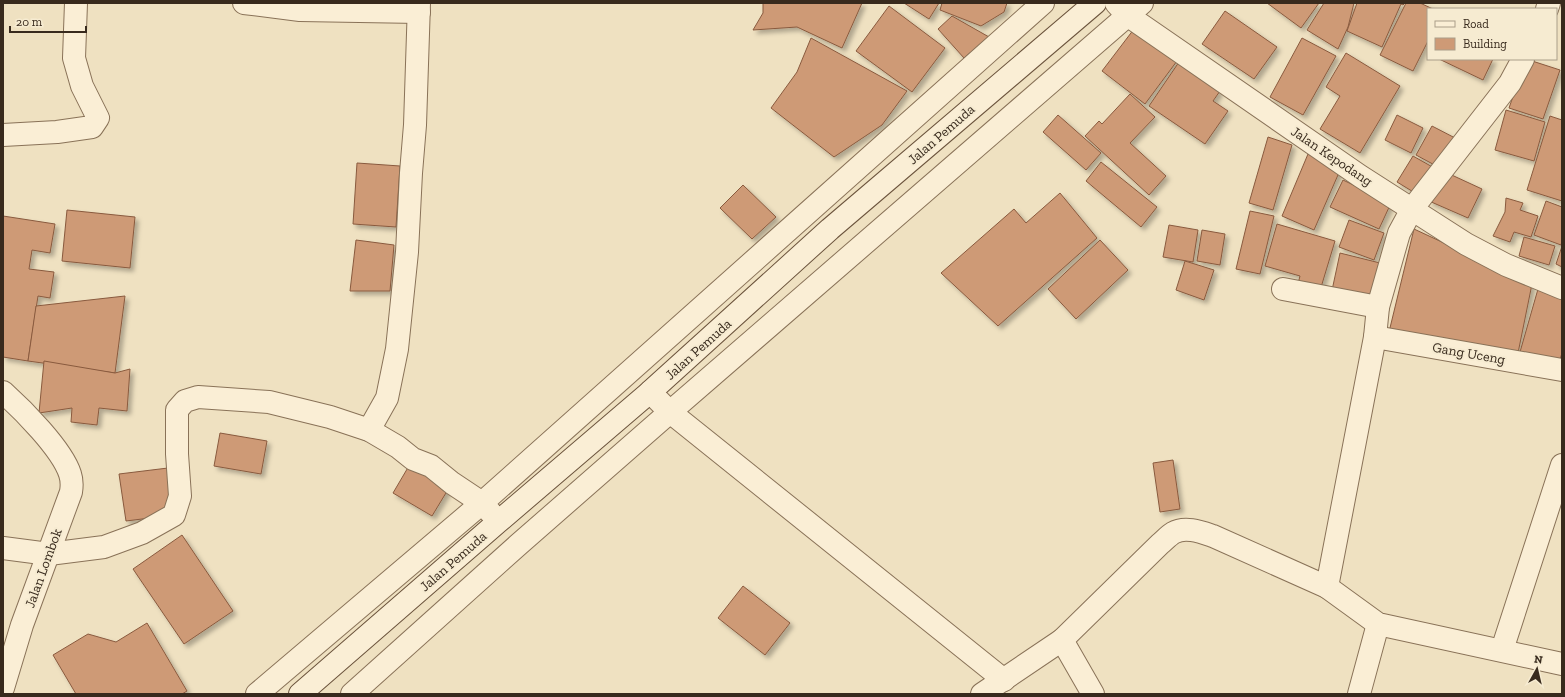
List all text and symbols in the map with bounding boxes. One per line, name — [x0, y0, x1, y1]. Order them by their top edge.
scale bar — [10, 8, 86, 34]
legend — [1427, 8, 1557, 60]
text: 20 m — [16, 15, 43, 29]
text: Road — [1463, 17, 1489, 31]
text: Building — [1463, 37, 1507, 51]
street label: Jalan Pemuda — [904, 101, 978, 168]
street label: Jalan Kepodang — [1288, 123, 1376, 190]
street label: Jalan Pemuda — [662, 315, 735, 384]
street label: Gang Uceng — [1431, 339, 1507, 368]
street label: Jalan Lombok — [21, 525, 66, 610]
street label: Jalan Pemuda — [416, 528, 490, 595]
north arrow — [1517, 649, 1557, 689]
text: N — [1533, 653, 1544, 667]

